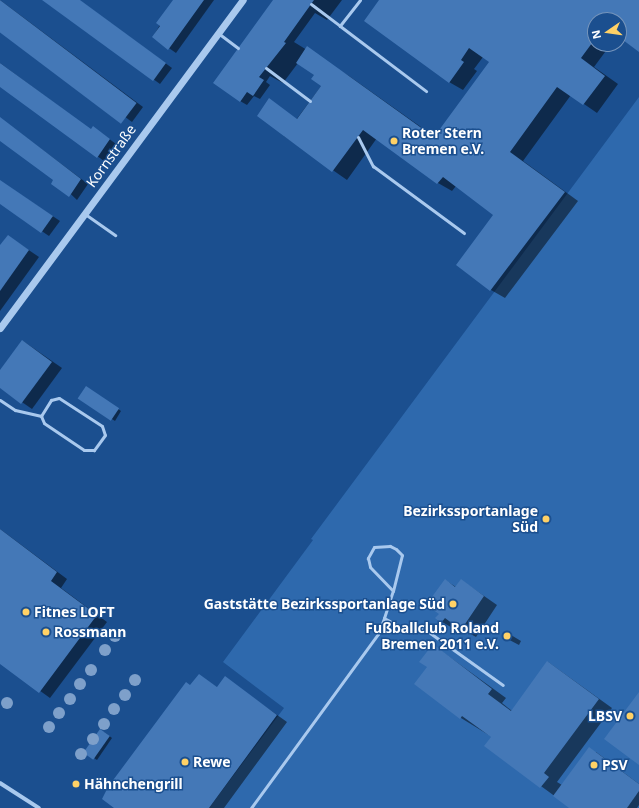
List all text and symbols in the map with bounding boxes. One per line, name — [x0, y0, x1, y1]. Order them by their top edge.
north arrow — [587, 12, 627, 52]
text: N — [587, 29, 604, 41]
street label: Kornstraße — [83, 121, 139, 191]
place label: Roter Stern Bremen e.V. — [402, 125, 484, 158]
marker: Roter Stern Bremen e.V. — [389, 136, 399, 146]
place label: Bezirkssportanlage Süd — [403, 503, 538, 536]
marker: Bezirkssportanlage Süd — [541, 514, 551, 524]
place label: Gaststätte Bezirkssportanlage Süd — [204, 596, 445, 612]
marker: Gaststätte Bezirkssportanlage Süd — [448, 599, 458, 609]
place label: Fitnes LOFT — [34, 604, 114, 620]
marker: Fitnes LOFT — [21, 607, 31, 617]
place label: Fußballclub Roland Bremen 2011 e.V. — [365, 620, 499, 652]
place label: Rossmann — [54, 624, 126, 640]
marker: Rossmann — [41, 627, 51, 637]
marker: Fußballclub Roland Bremen 2011 e.V. — [502, 631, 512, 641]
place label: LBSV — [588, 708, 622, 724]
marker: LBSV — [625, 711, 635, 721]
place label: Rewe — [193, 754, 231, 770]
marker: Rewe — [180, 757, 190, 767]
place label: PSV — [602, 757, 628, 773]
marker: PSV — [589, 760, 599, 770]
place label: Hähnchengrill — [84, 776, 183, 792]
marker: Hähnchengrill — [71, 779, 81, 789]

